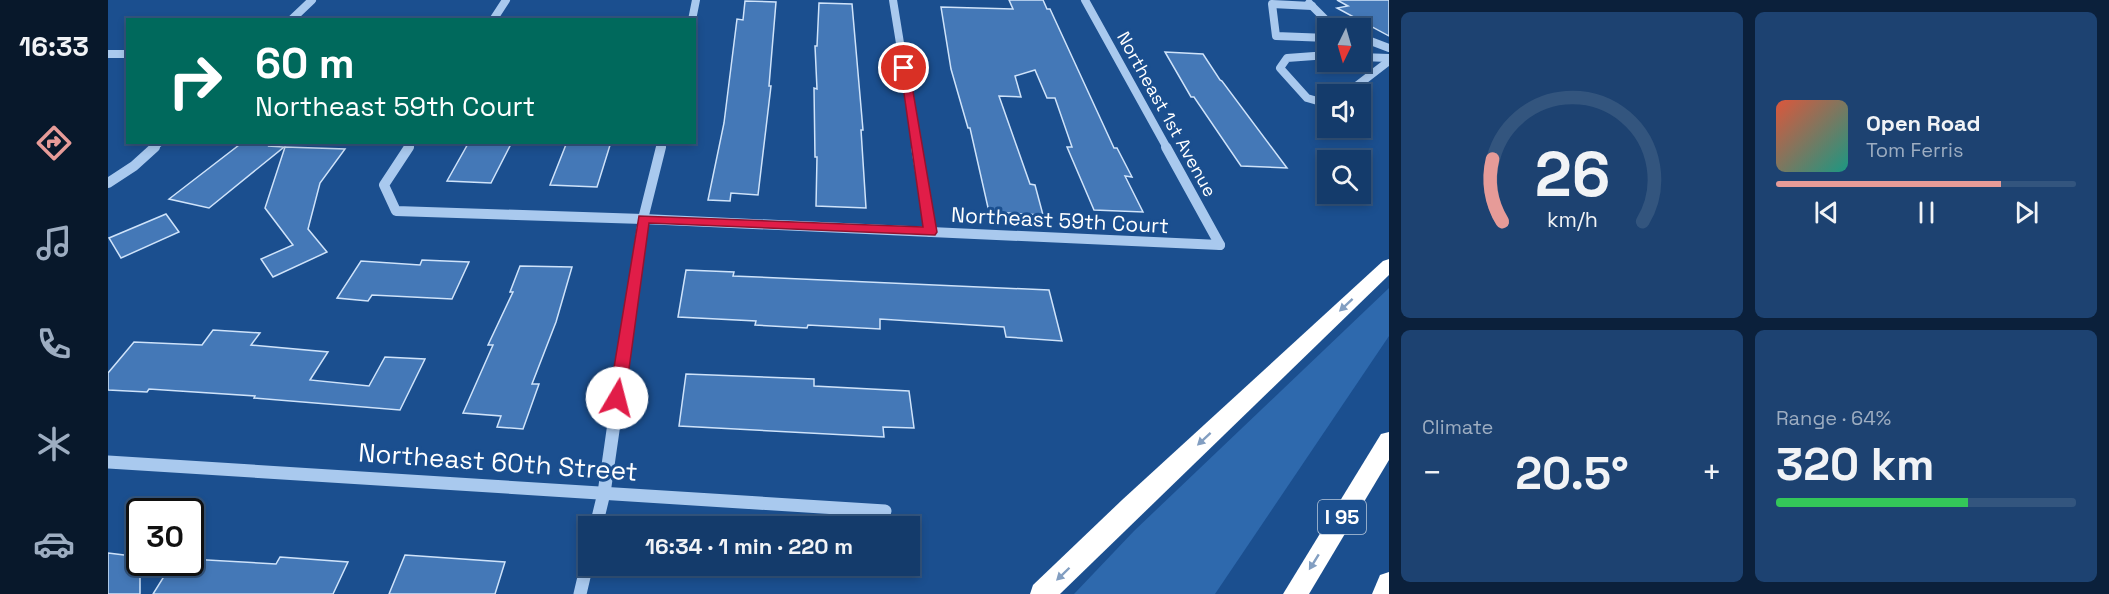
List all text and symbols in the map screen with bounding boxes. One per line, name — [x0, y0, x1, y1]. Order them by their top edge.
north arrow — [1317, 18, 1371, 72]
map controls — [1317, 18, 1371, 204]
street label: Northeast 1st Avenue — [1112, 27, 1222, 201]
text: 16:33 — [19, 29, 89, 64]
text: 60 m — [255, 37, 355, 90]
icon: right — [156, 42, 234, 120]
pin — [878, 42, 929, 93]
icon: arrive — [887, 51, 920, 84]
button: sound — [1317, 84, 1371, 138]
text: Northeast 59th Court — [255, 89, 535, 124]
text: Open Road — [1866, 109, 1981, 137]
icon: directions — [33, 122, 75, 164]
text: 26 — [1534, 135, 1610, 214]
text: Tom Ferris — [1866, 137, 1964, 163]
button: search — [1317, 150, 1371, 204]
icon: previous — [1810, 196, 1843, 229]
icon: pause — [1910, 196, 1943, 229]
icon: next — [2010, 196, 2043, 229]
street label: Northeast 59th Court — [950, 201, 1170, 239]
text: km/h — [1546, 206, 1598, 233]
icon: music — [33, 222, 75, 264]
one-way arrow — [1340, 298, 1354, 312]
icon: phone — [33, 323, 75, 365]
position arrow — [585, 366, 649, 430]
text: Range · 64% — [1776, 405, 1891, 431]
text: Climate — [1422, 414, 1493, 440]
icon: climate — [33, 423, 75, 465]
one-way arrow — [1197, 432, 1212, 445]
street label: Northeast 60th Street — [357, 435, 639, 489]
text: 320 km — [1776, 436, 1935, 493]
text: 20.5° — [1515, 445, 1629, 502]
text: − — [1422, 452, 1442, 494]
text: + — [1702, 452, 1722, 494]
speed limit sign: 30 — [126, 498, 204, 576]
road number: I 95 — [1318, 500, 1366, 534]
icon: car — [33, 523, 75, 565]
text: 16:34 · 1 min · 220 m — [645, 532, 853, 560]
one-way arrow — [1309, 554, 1320, 570]
one-way arrow — [1057, 566, 1071, 580]

